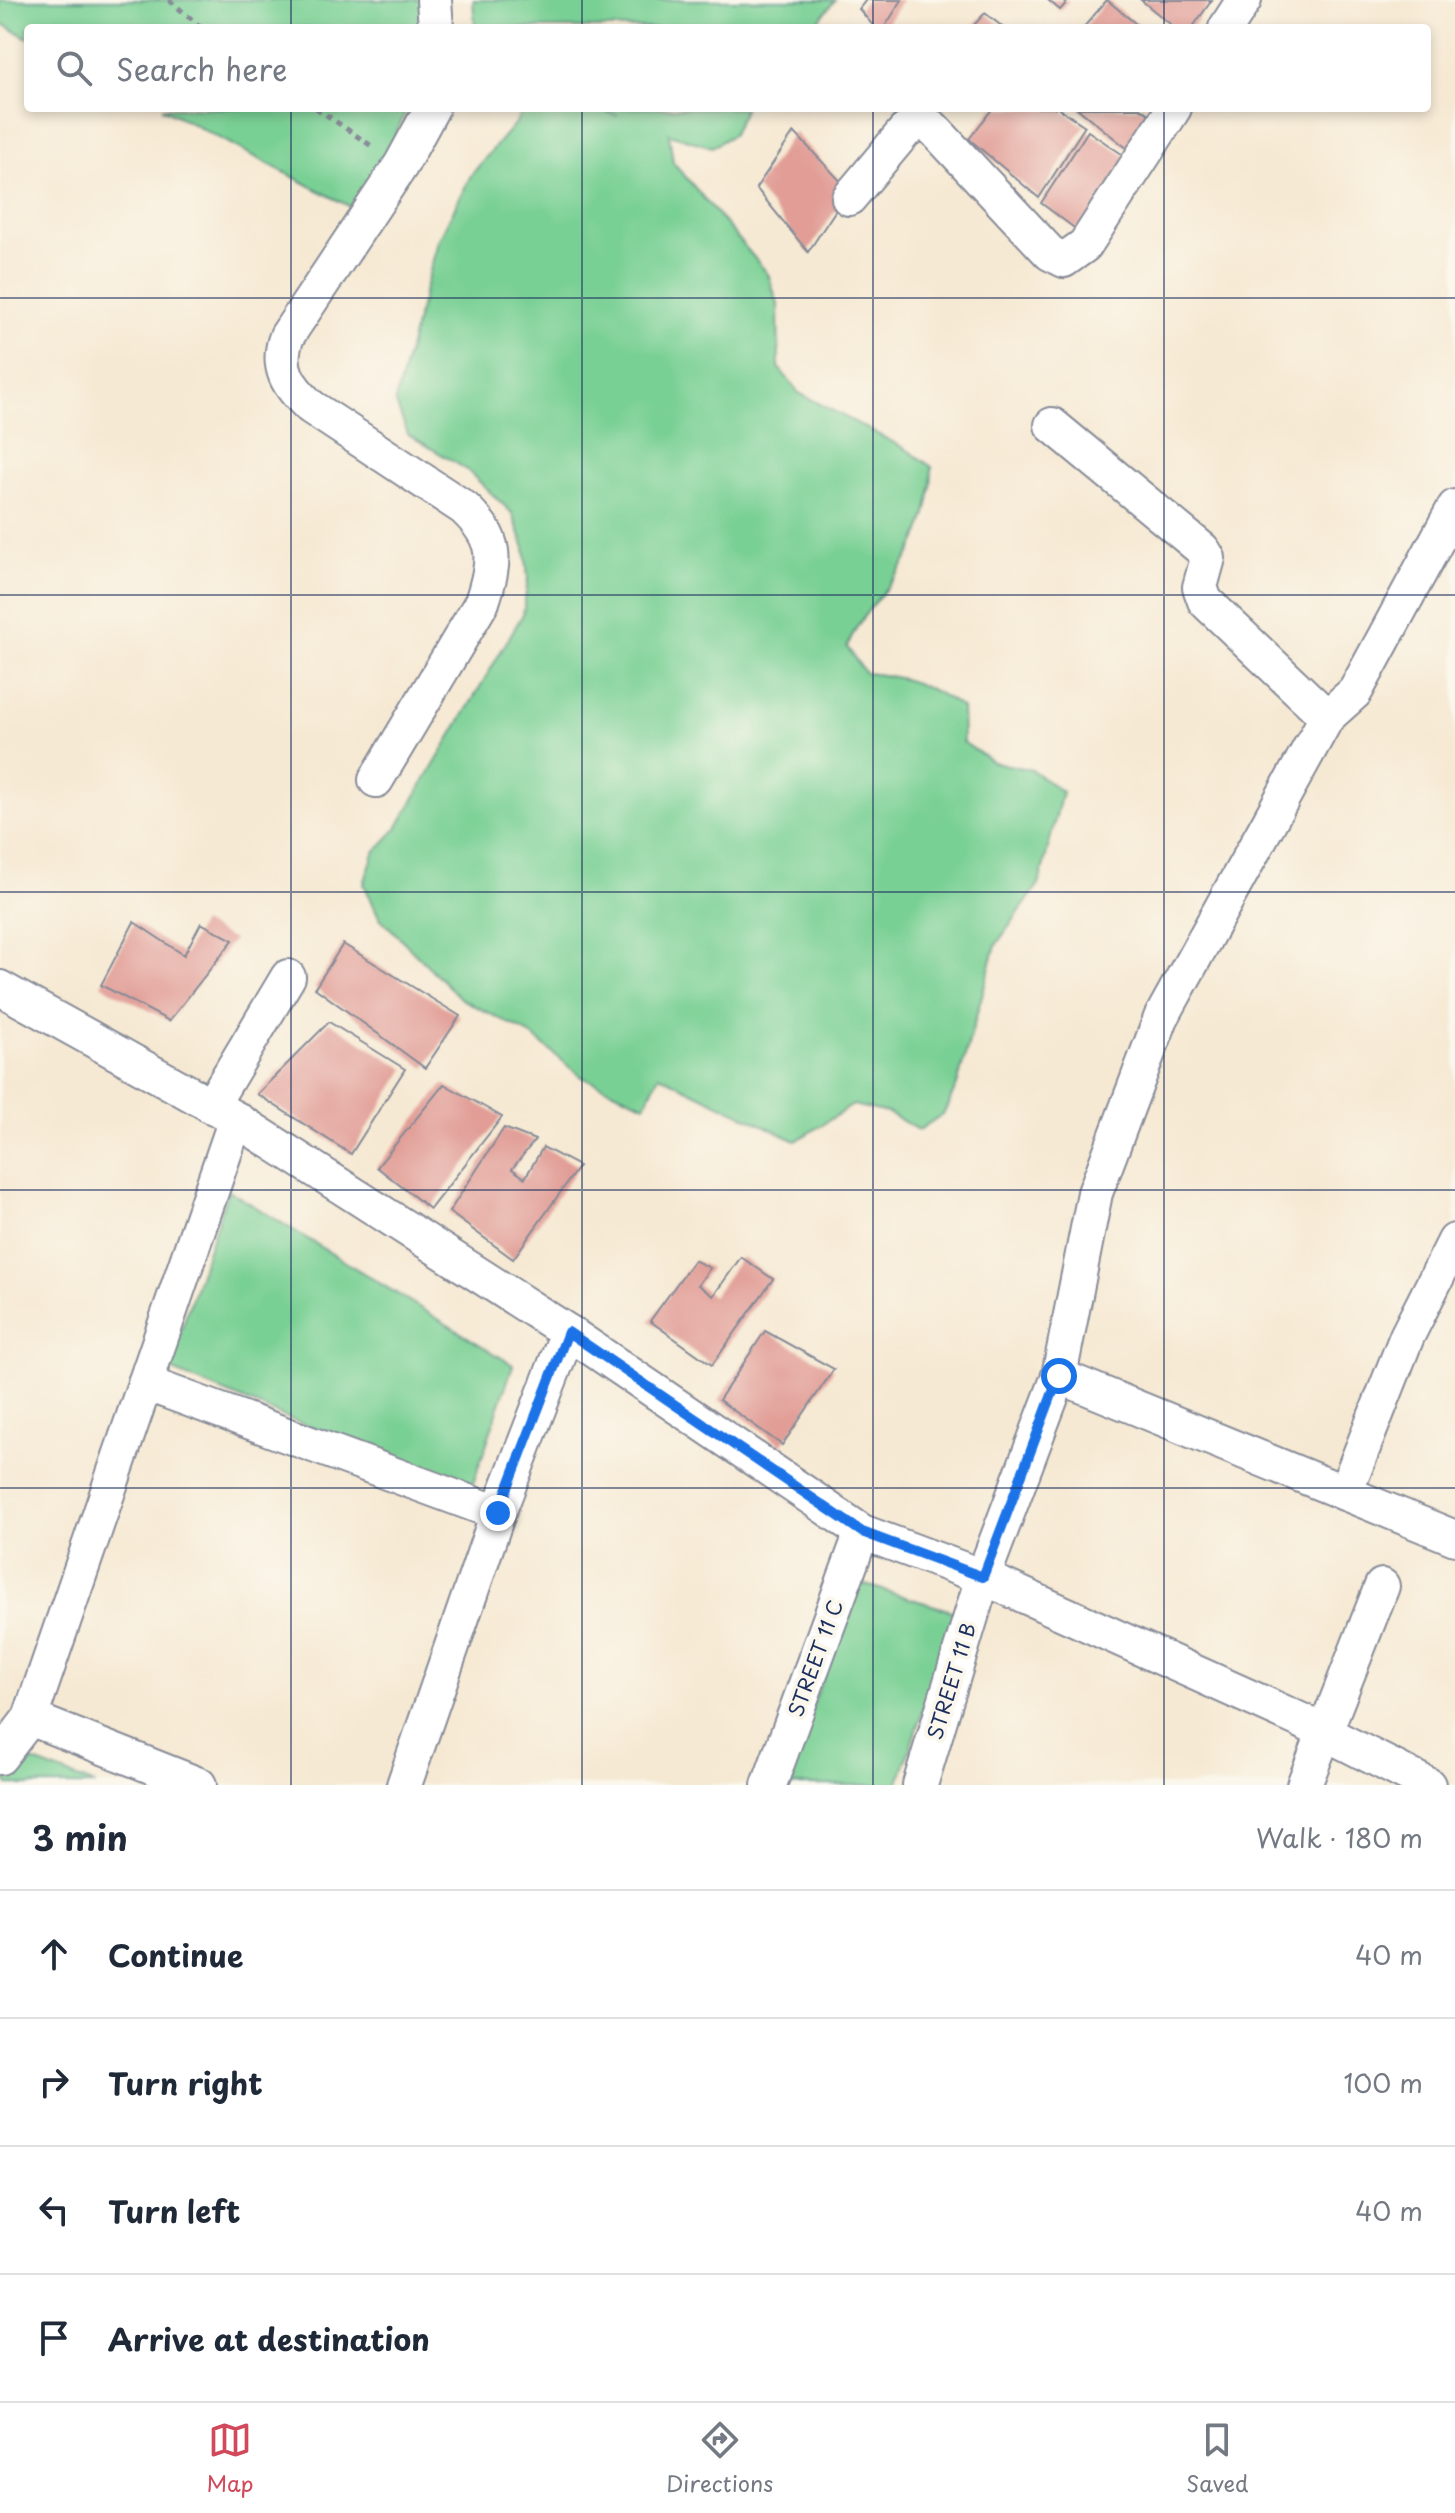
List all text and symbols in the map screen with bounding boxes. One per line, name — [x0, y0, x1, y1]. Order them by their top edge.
search box — [24, 24, 1431, 112]
icon: search — [52, 46, 96, 90]
text: Search here — [116, 46, 288, 91]
route start — [1041, 1358, 1077, 1394]
route end — [480, 1495, 516, 1531]
street label: STREET 11 C — [780, 1595, 850, 1721]
street label: STREET 11 B — [919, 1619, 983, 1743]
text: 3 min — [32, 1811, 128, 1863]
text: Walk · 180 m — [1256, 1818, 1423, 1857]
icon: ahead — [32, 1932, 76, 1976]
text: Continue — [108, 1932, 243, 1977]
text: 40 m — [1355, 1935, 1423, 1974]
icon: right — [32, 2060, 76, 2104]
text: Turn right — [108, 2060, 263, 2105]
text: 100 m — [1343, 2063, 1423, 2102]
icon: left — [32, 2188, 76, 2232]
text: Turn left — [108, 2188, 240, 2233]
text: 40 m — [1355, 2191, 1423, 2230]
icon: arrive — [32, 2316, 76, 2360]
text: Arrive at destination — [108, 2316, 430, 2361]
tab: Map — [206, 2418, 253, 2499]
tab: Directions — [666, 2418, 773, 2499]
tab: Saved — [1186, 2418, 1249, 2499]

